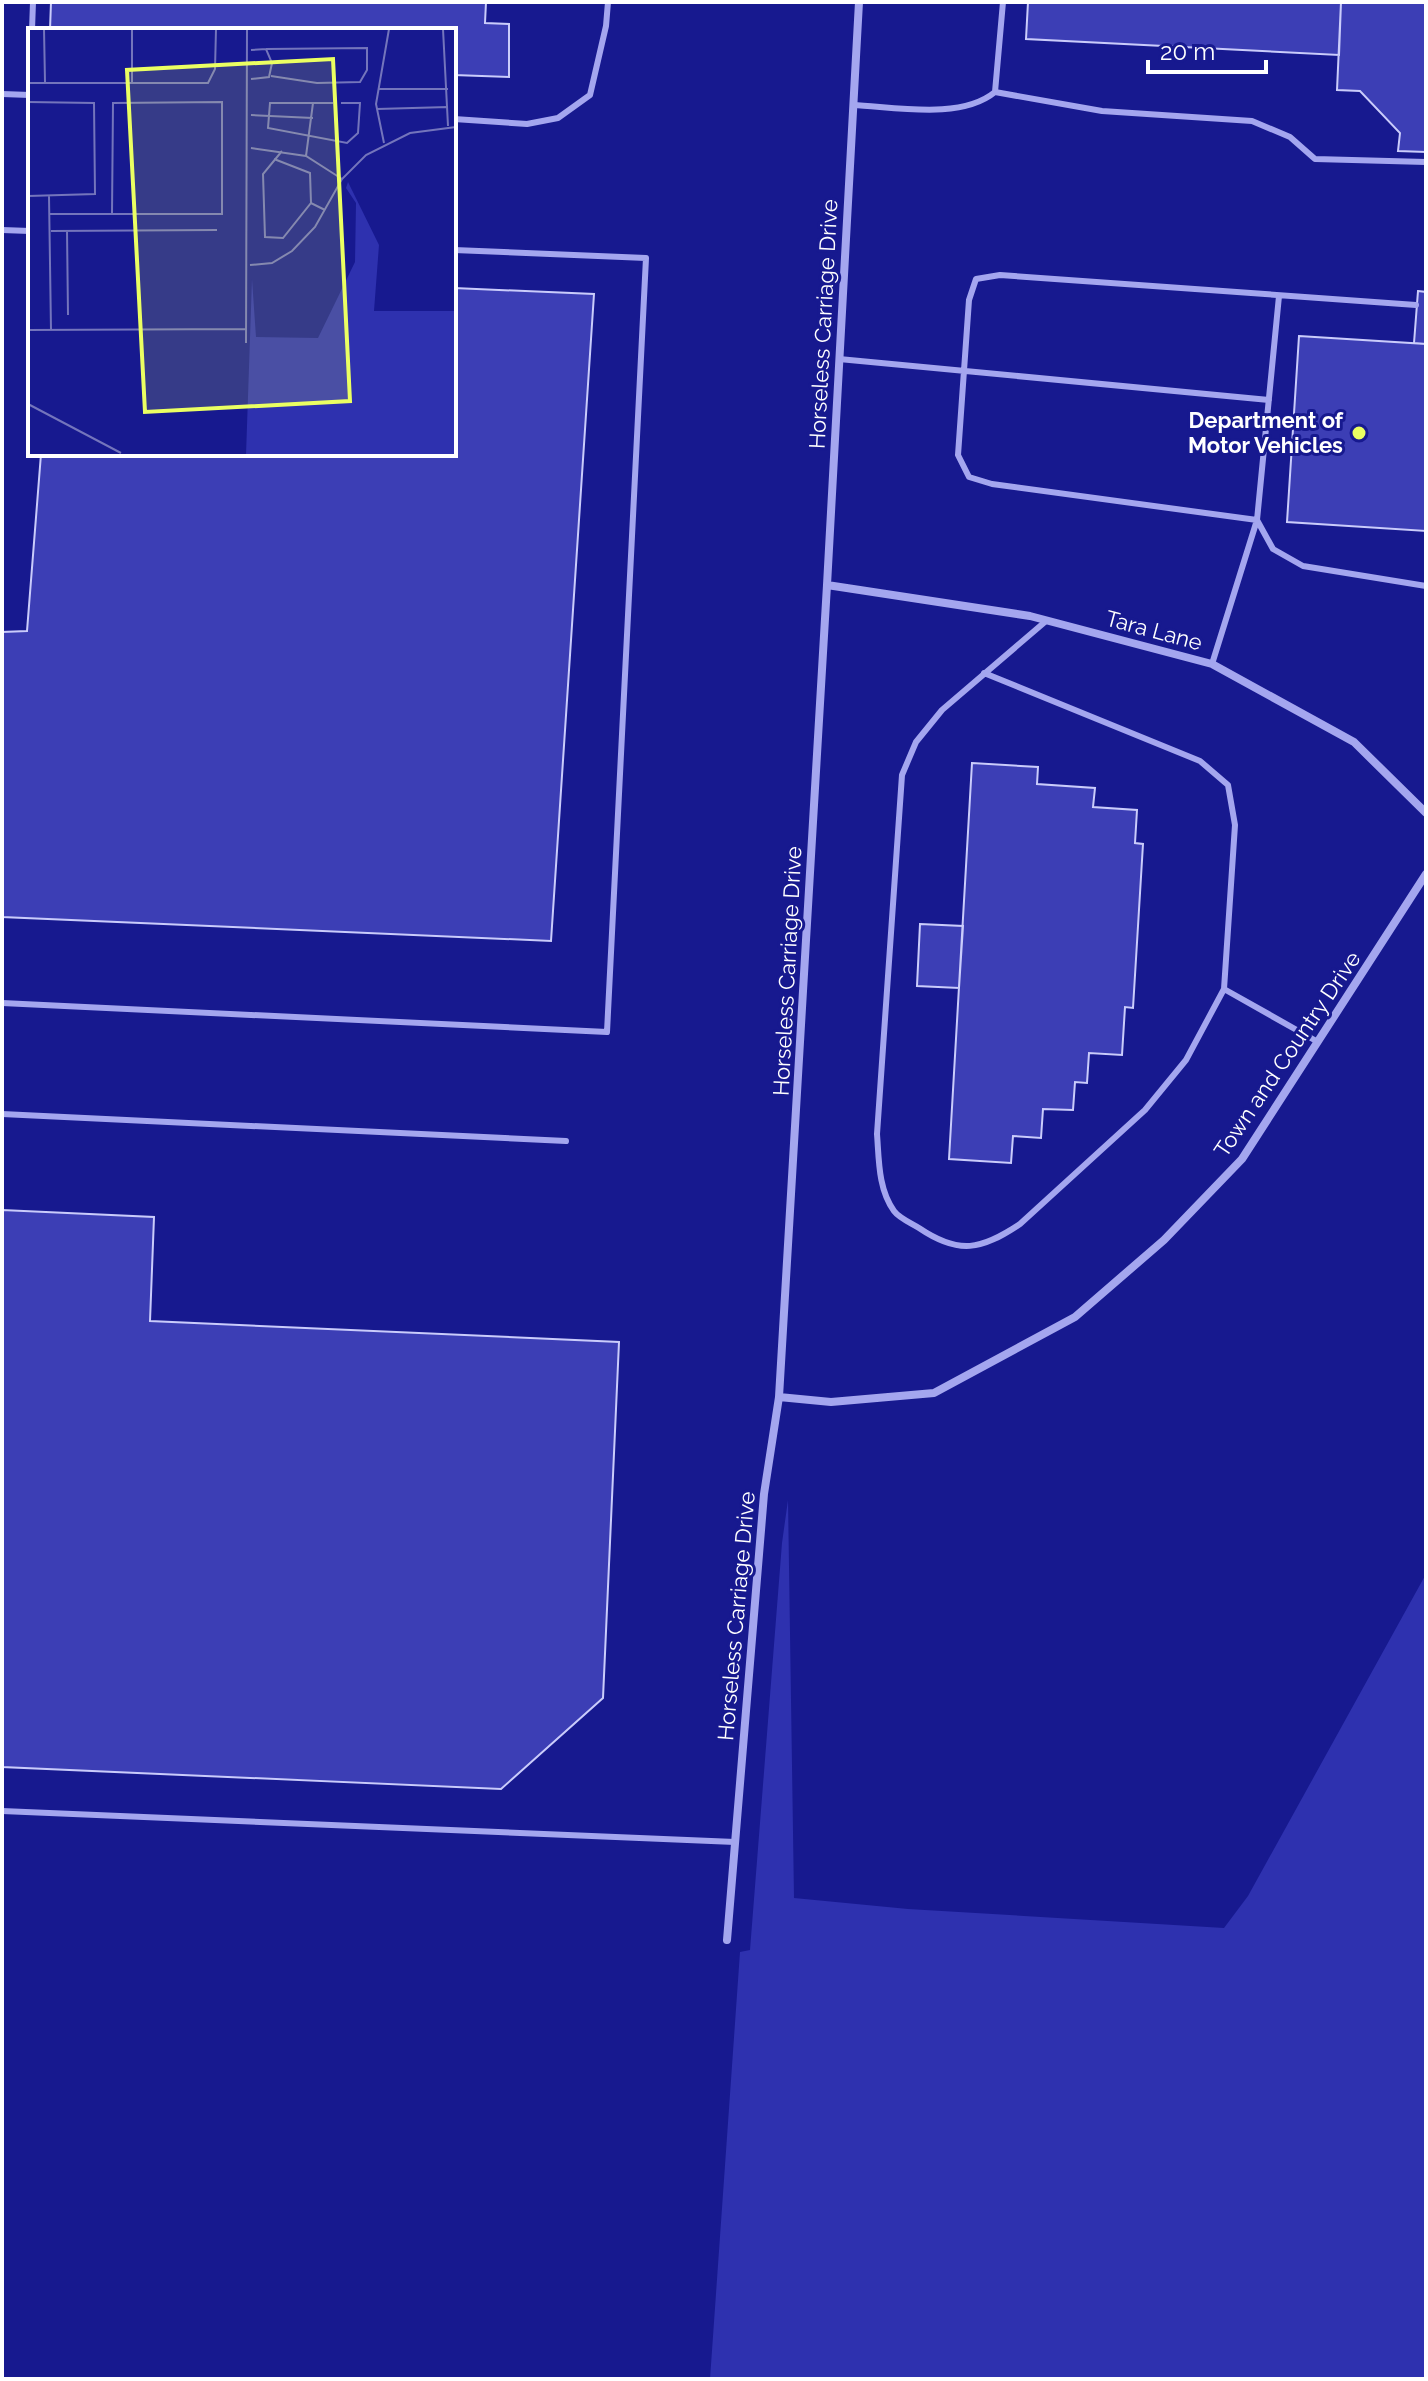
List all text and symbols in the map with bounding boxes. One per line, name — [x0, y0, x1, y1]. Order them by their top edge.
scale bar — [1148, 24, 1266, 74]
inset map — [28, 28, 456, 456]
text: 20 m — [1160, 37, 1215, 66]
street label: Horseless Carriage Drive — [803, 198, 843, 450]
place label: Department of Motor Vehicles — [1188, 407, 1344, 458]
marker: Department of Motor Vehicles — [1350, 424, 1368, 442]
street label: Tara Lane — [1103, 605, 1205, 655]
street label: Horseless Carriage Drive — [767, 845, 807, 1097]
street label: Town and Country Drive — [1208, 946, 1366, 1162]
street label: Horseless Carriage Drive — [712, 1490, 760, 1742]

